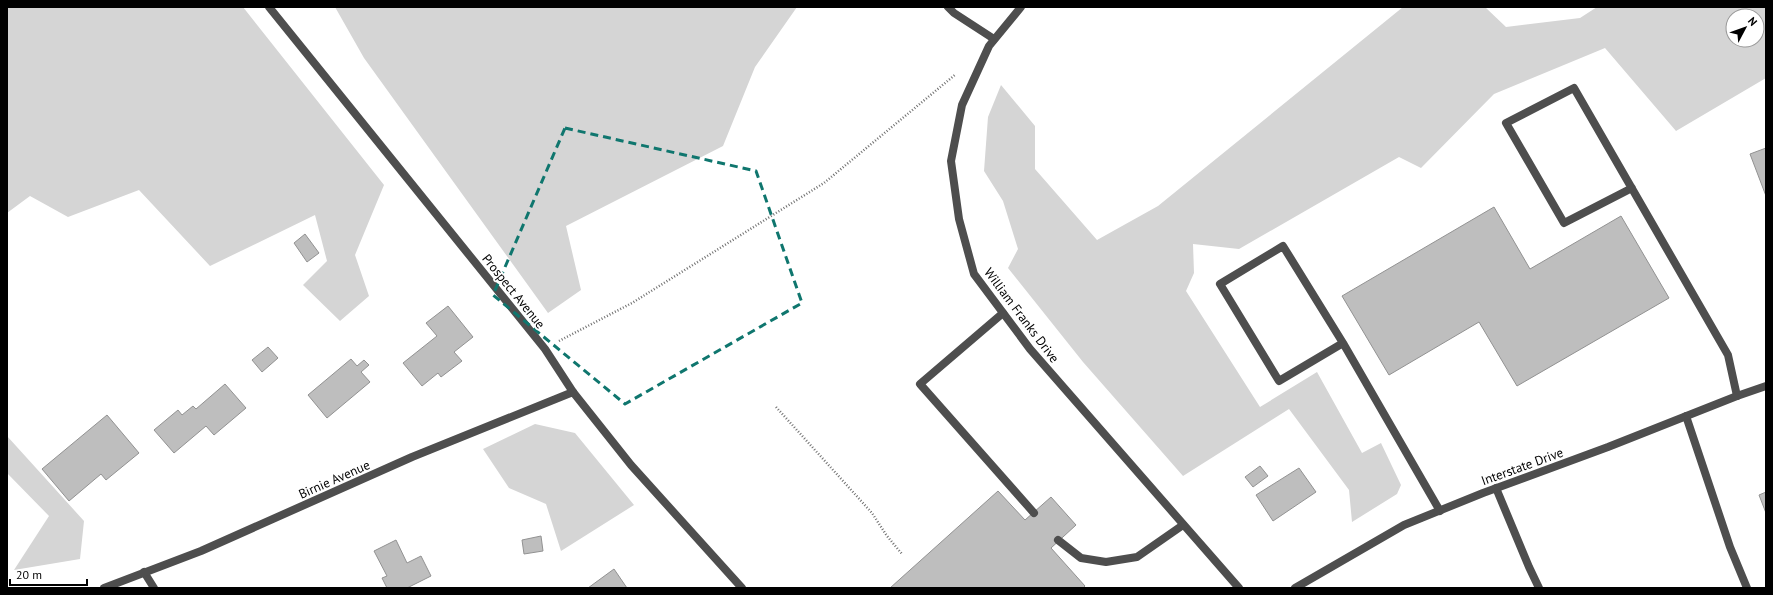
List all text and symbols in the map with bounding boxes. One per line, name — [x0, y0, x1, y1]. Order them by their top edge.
north arrow — [1725, 8, 1765, 48]
text: N — [1745, 14, 1760, 29]
street label: Prospect Avenue — [478, 251, 549, 332]
street label: William Franks Drive — [980, 264, 1063, 366]
street label: Interstate Drive — [1479, 444, 1565, 489]
street label: Birnie Avenue — [296, 456, 373, 503]
scale bar — [10, 561, 87, 587]
text: 20 m — [16, 567, 42, 582]

